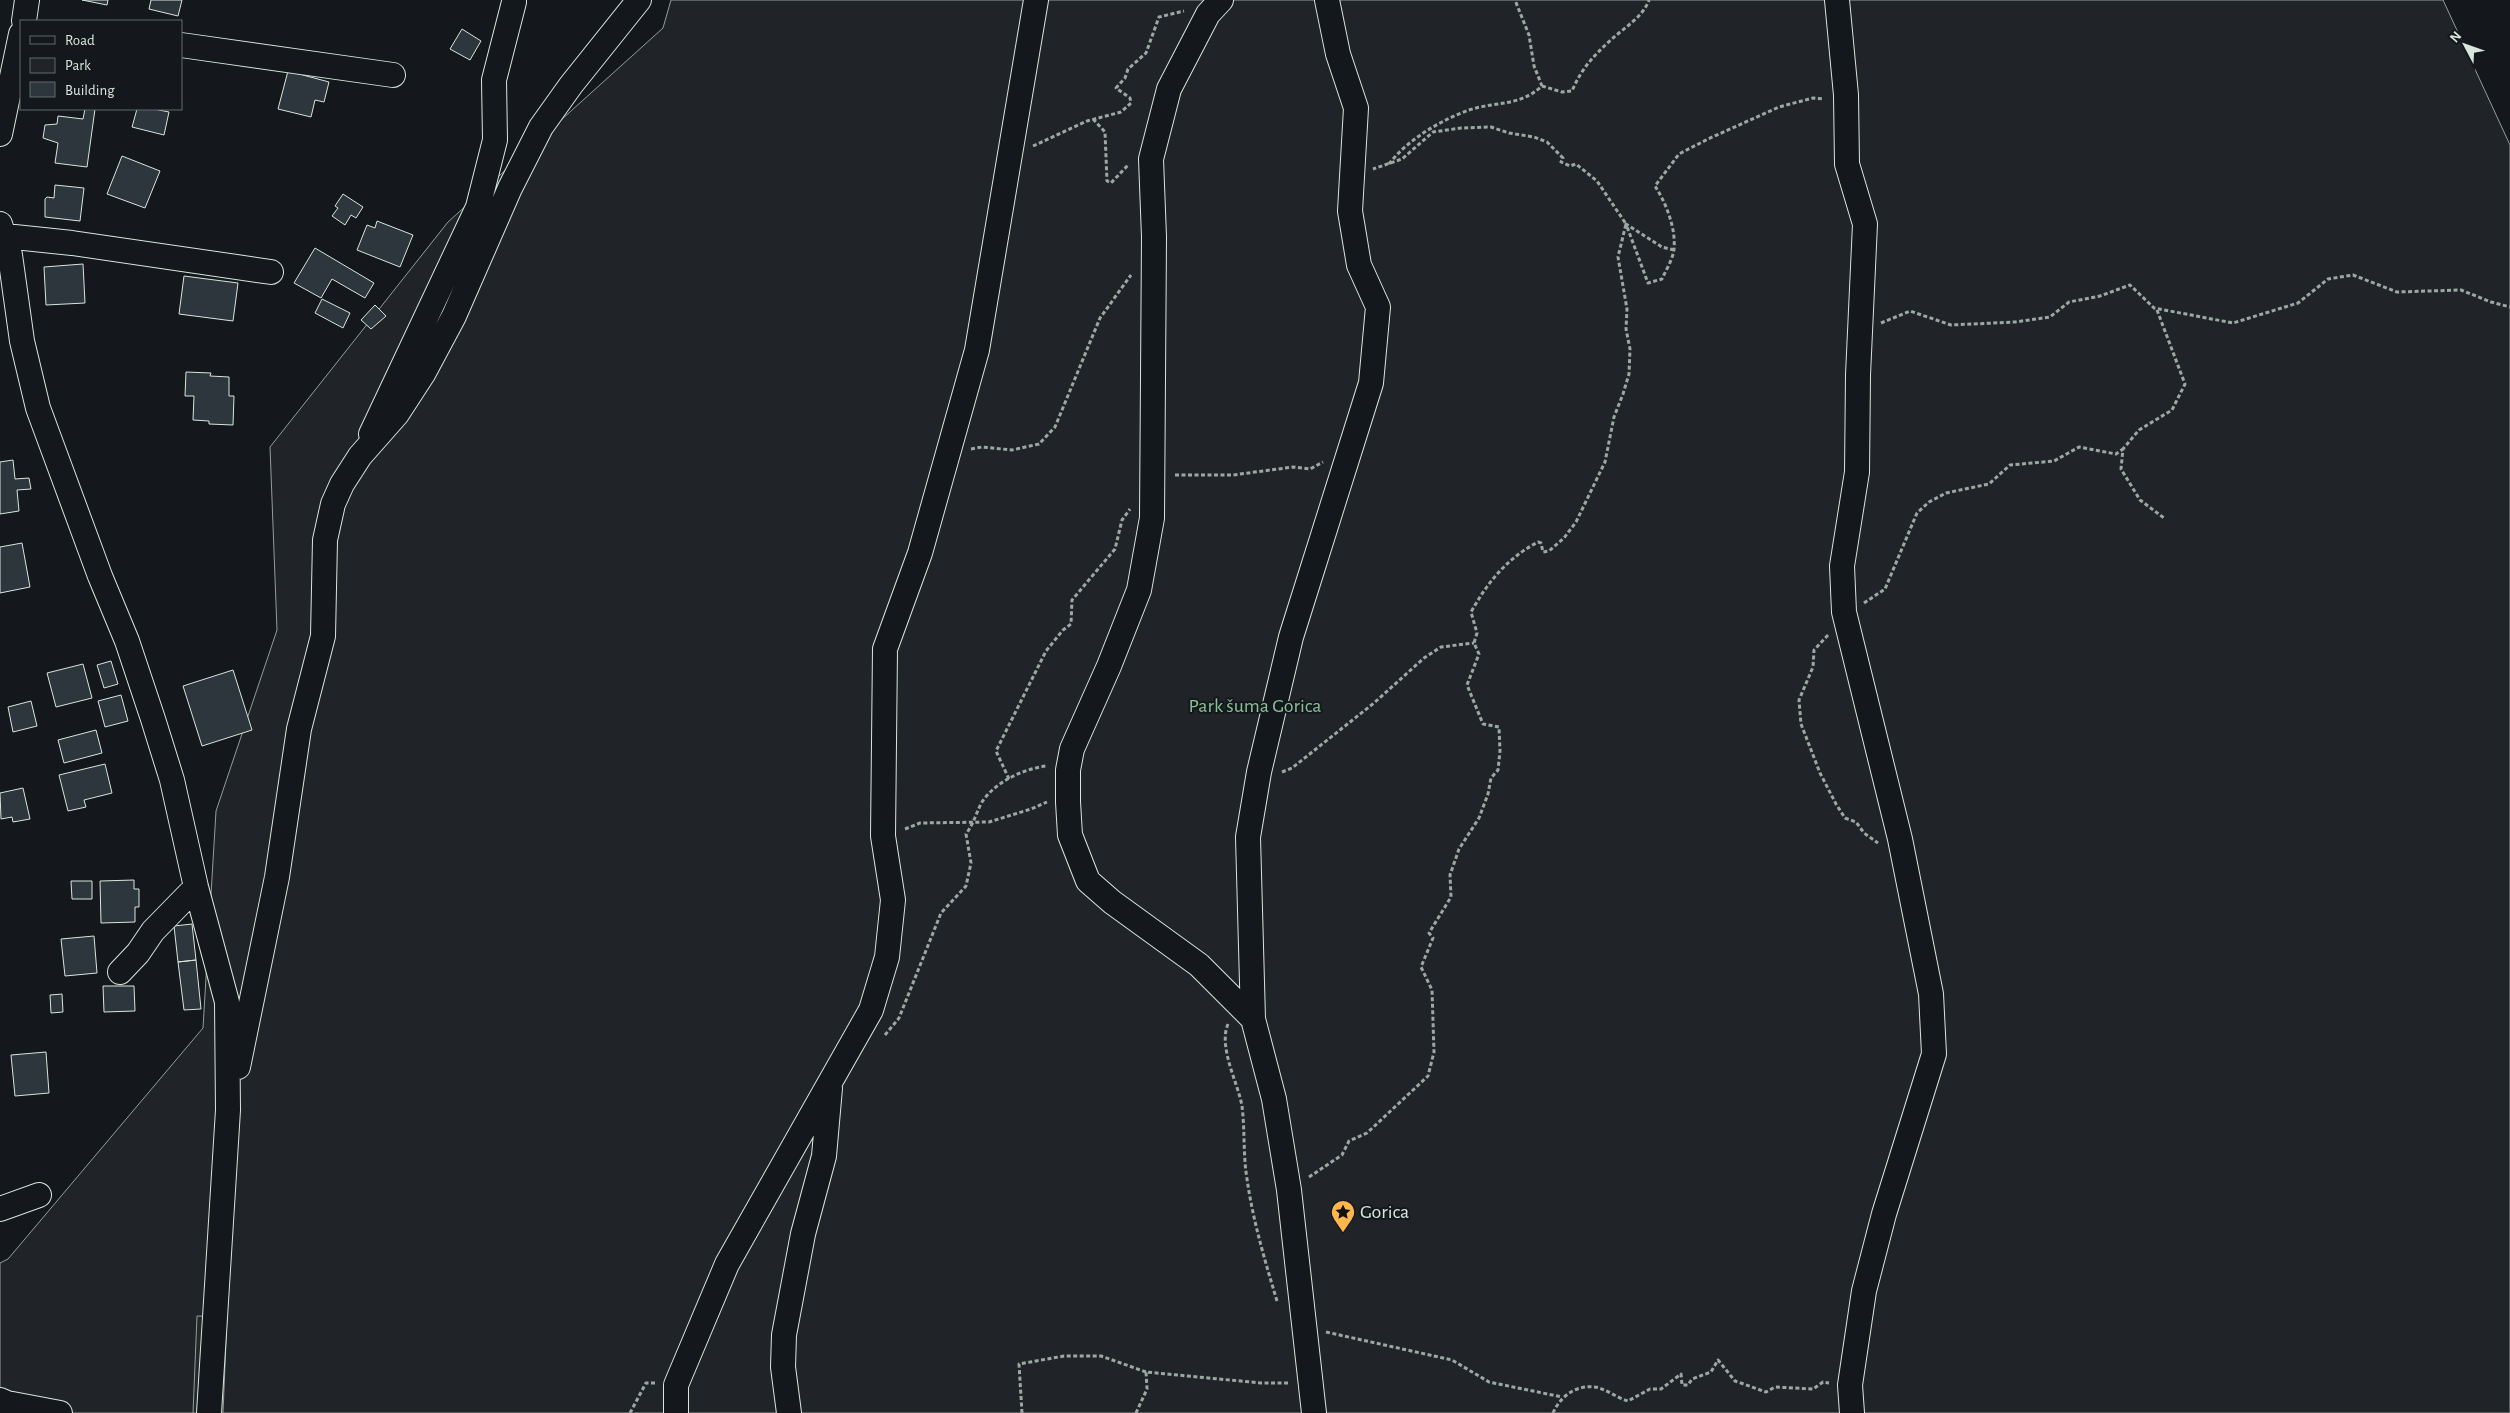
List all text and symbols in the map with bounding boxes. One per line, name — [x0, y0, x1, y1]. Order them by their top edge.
legend — [20, 20, 182, 110]
north arrow — [2440, 20, 2490, 70]
text: N — [2447, 29, 2464, 45]
text: Road — [65, 33, 95, 48]
text: Park — [65, 58, 91, 73]
text: Building — [65, 83, 115, 98]
park label: Park šuma Gorica — [1188, 696, 1322, 716]
place icon: Gorica — [1330, 1199, 1356, 1233]
place label: Gorica — [1360, 1202, 1409, 1222]

